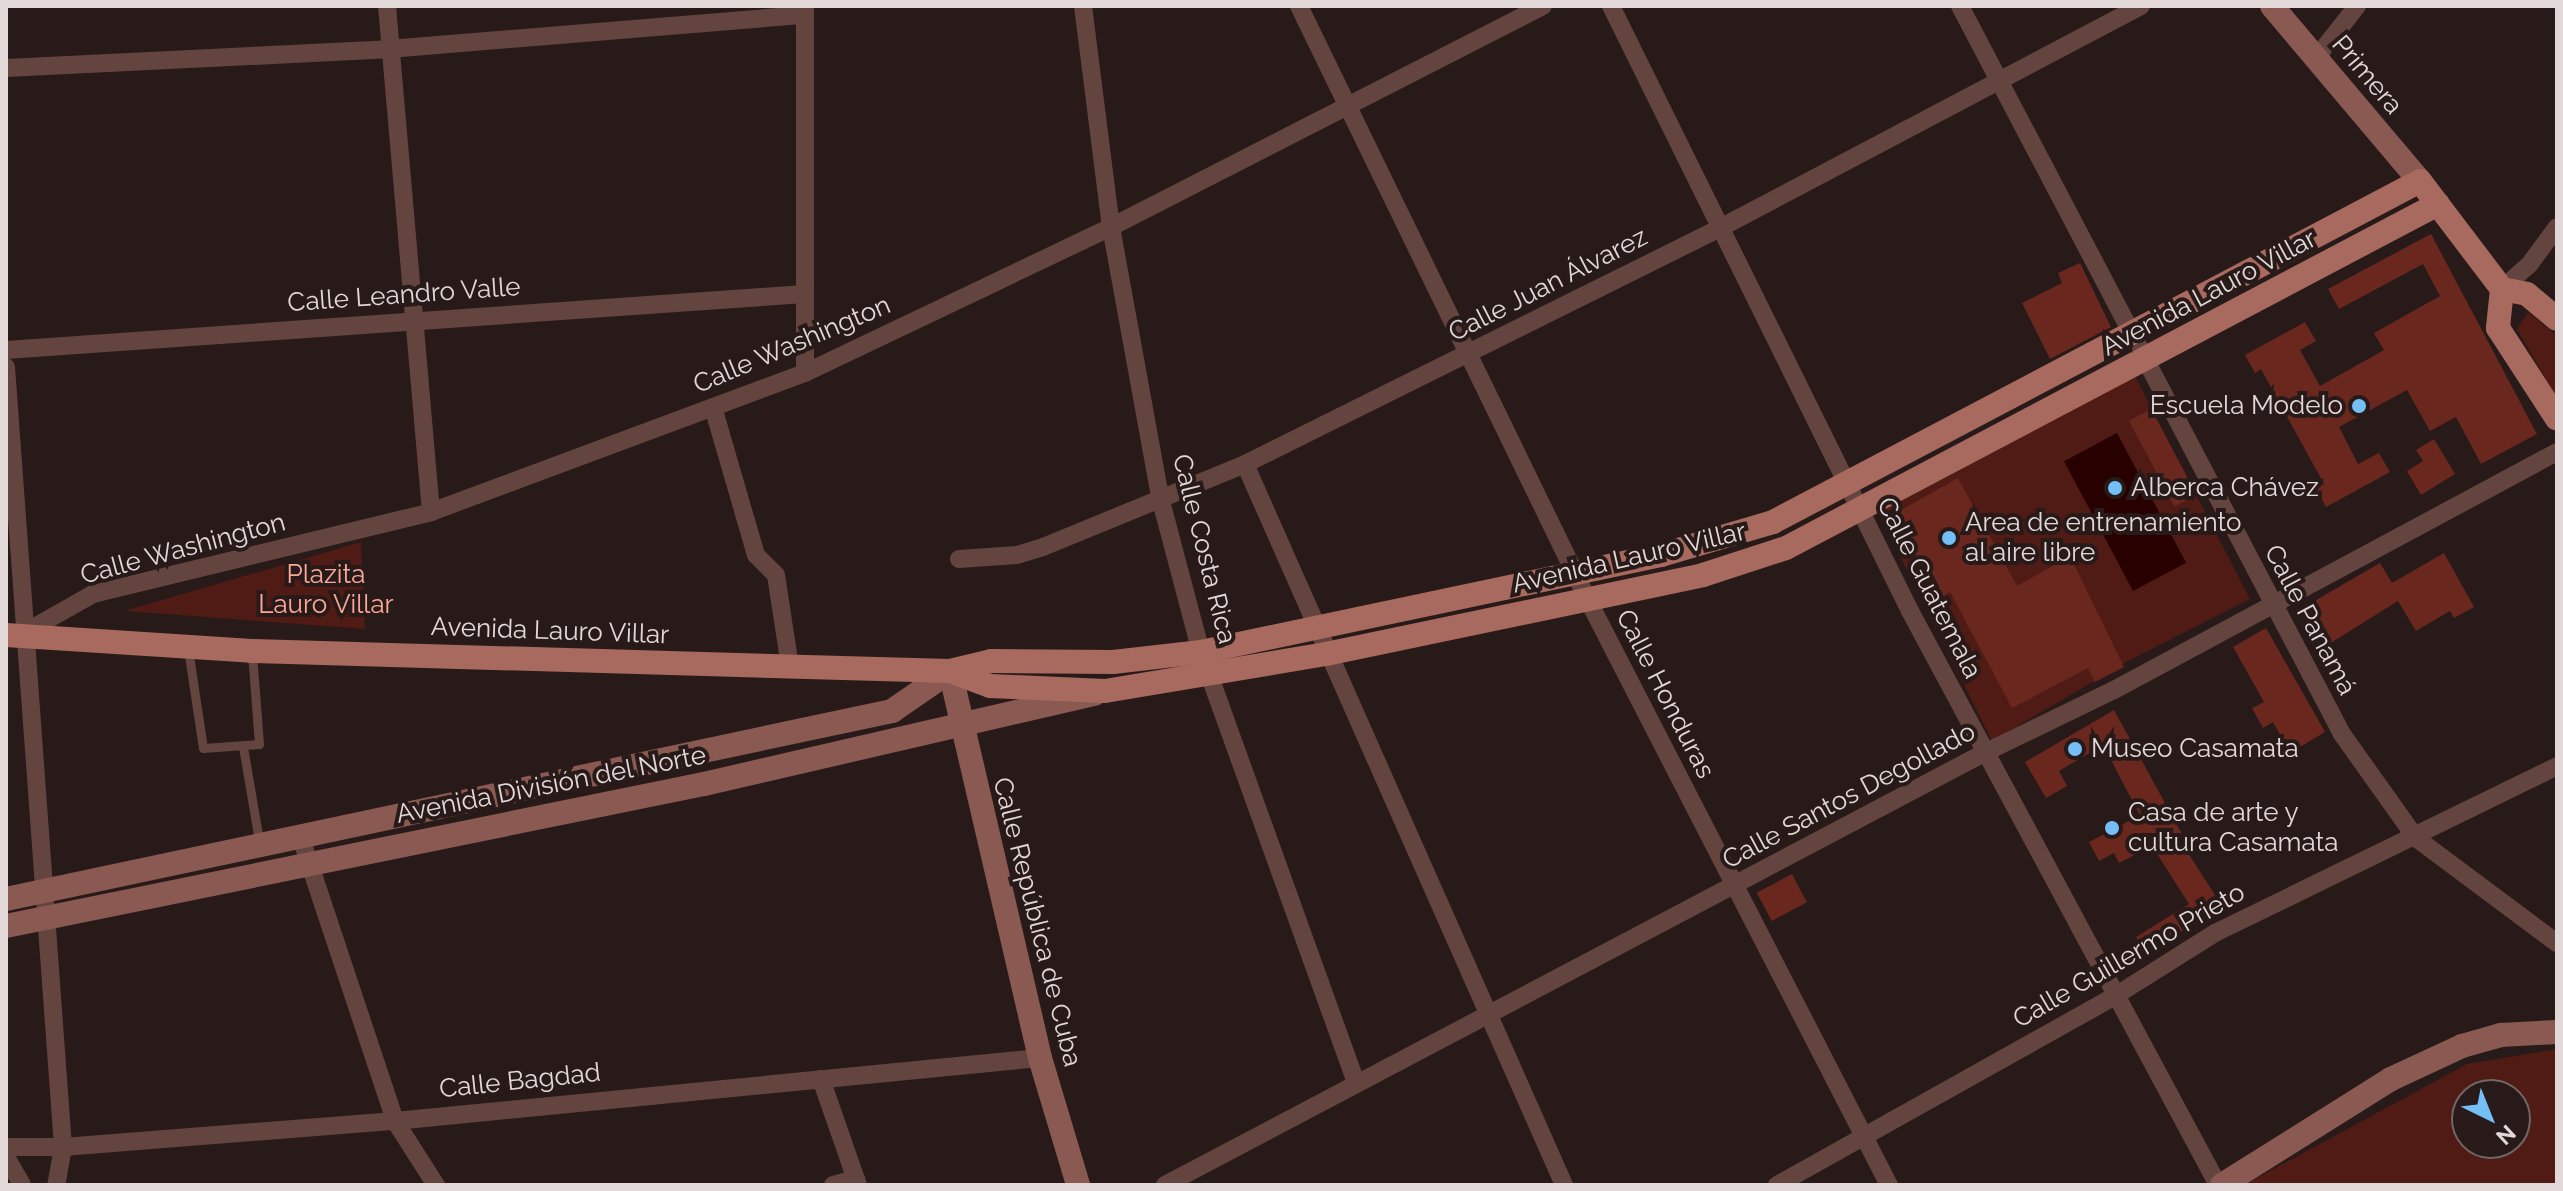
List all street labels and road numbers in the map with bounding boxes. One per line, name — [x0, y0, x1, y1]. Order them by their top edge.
street label: Primera — [2325, 29, 2409, 121]
street label: Calle Juan Álvarez — [1443, 221, 1653, 349]
street label: Avenida Lauro Villar — [2096, 223, 2322, 363]
street label: Calle Leandro Valle — [286, 271, 522, 319]
street label: Calle Washington — [688, 289, 896, 401]
street label: Calle Costa Rica — [1165, 451, 1243, 647]
street label: Calle Guatemala — [1870, 492, 1988, 684]
street label: Calle Washington — [77, 507, 289, 591]
street label: Avenida Lauro Villar — [1509, 516, 1749, 600]
street label: Calle Panamá — [2257, 540, 2363, 700]
street label: Calle Honduras — [1609, 604, 1721, 784]
street label: Avenida Lauro Villar — [430, 611, 670, 651]
street label: Calle Santos Degollado — [1717, 716, 1981, 876]
street label: Avenida División del Norte — [393, 740, 709, 830]
street label: Calle República de Cuba — [986, 774, 1088, 1070]
street label: Calle Guillermo Prieto — [2008, 877, 2250, 1035]
street label: Calle Bagdad — [438, 1057, 602, 1105]

